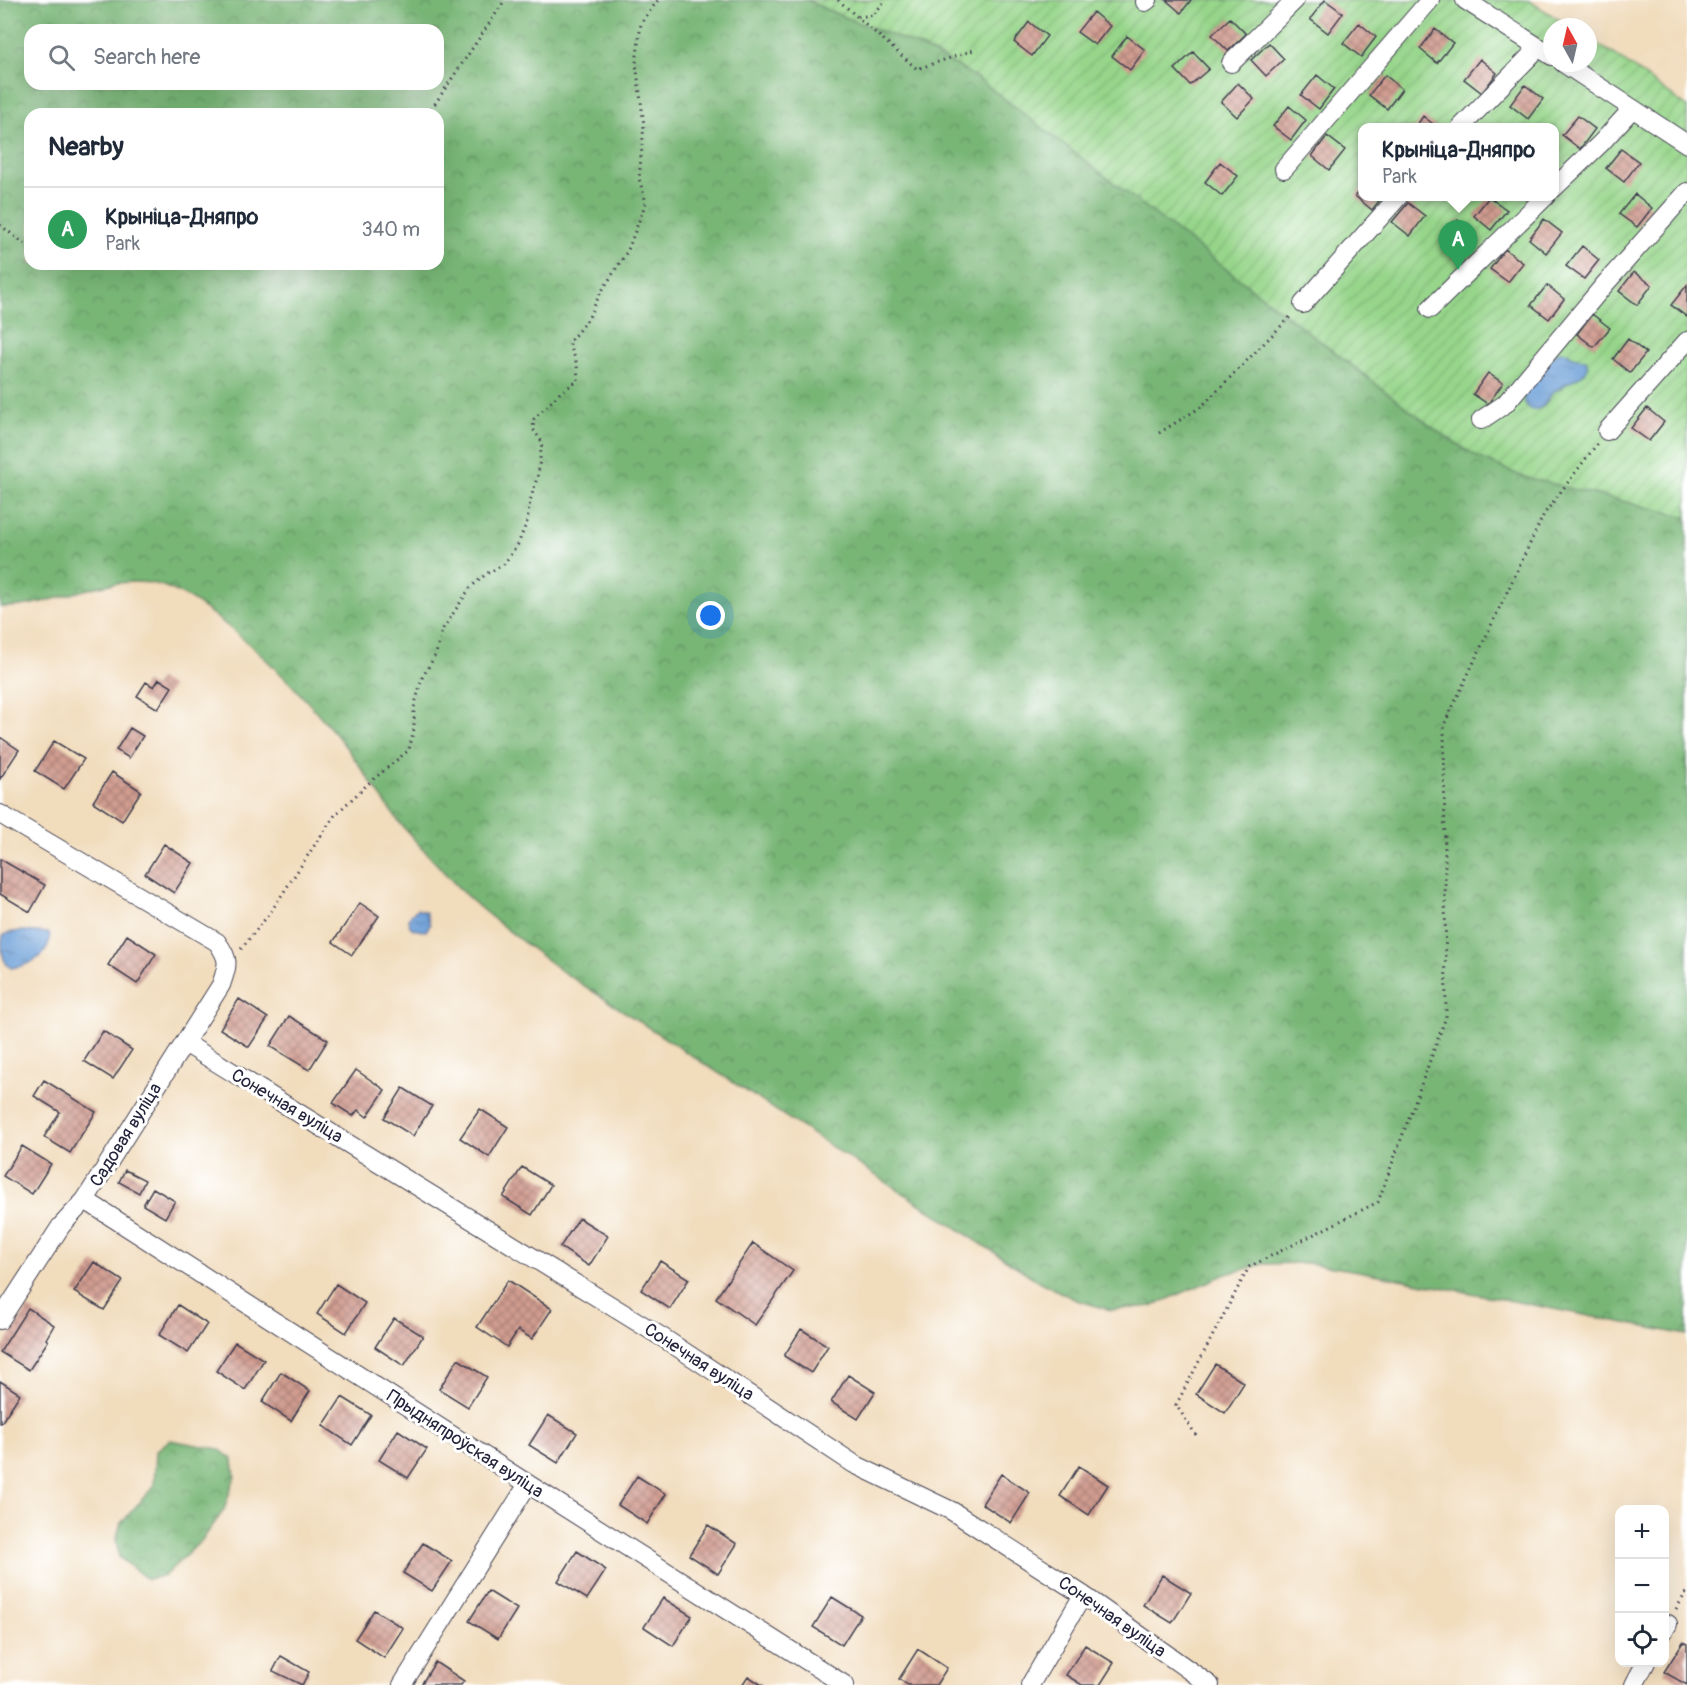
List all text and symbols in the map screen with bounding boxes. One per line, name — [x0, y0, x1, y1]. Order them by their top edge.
north arrow — [1543, 18, 1597, 72]
search box — [24, 24, 444, 90]
icon: search — [45, 41, 78, 74]
text: Search here — [93, 43, 200, 71]
popup — [1358, 123, 1559, 201]
text: Nearby — [48, 131, 124, 163]
text: Крыніца-Дняпро — [1382, 136, 1535, 164]
text: Park — [1382, 164, 1417, 189]
text: Крыніца-Дняпро — [105, 203, 258, 231]
text: A — [61, 217, 74, 242]
text: 340 m — [361, 217, 420, 242]
pin: A — [1438, 220, 1478, 270]
text: Park — [105, 231, 140, 256]
your location — [696, 601, 725, 630]
street label: Сонечная вуліца — [227, 1064, 347, 1148]
street label: Садовая вуліца — [85, 1079, 167, 1191]
street label: Сонечная вуліца — [640, 1318, 758, 1406]
street label: Прыдняпроўская вуліца — [382, 1385, 548, 1503]
map controls — [1615, 1505, 1669, 1667]
button: + — [1615, 1505, 1669, 1559]
button: − — [1615, 1559, 1669, 1613]
street label: Сонечная вуліца — [1054, 1571, 1170, 1663]
button: locate — [1615, 1613, 1669, 1667]

